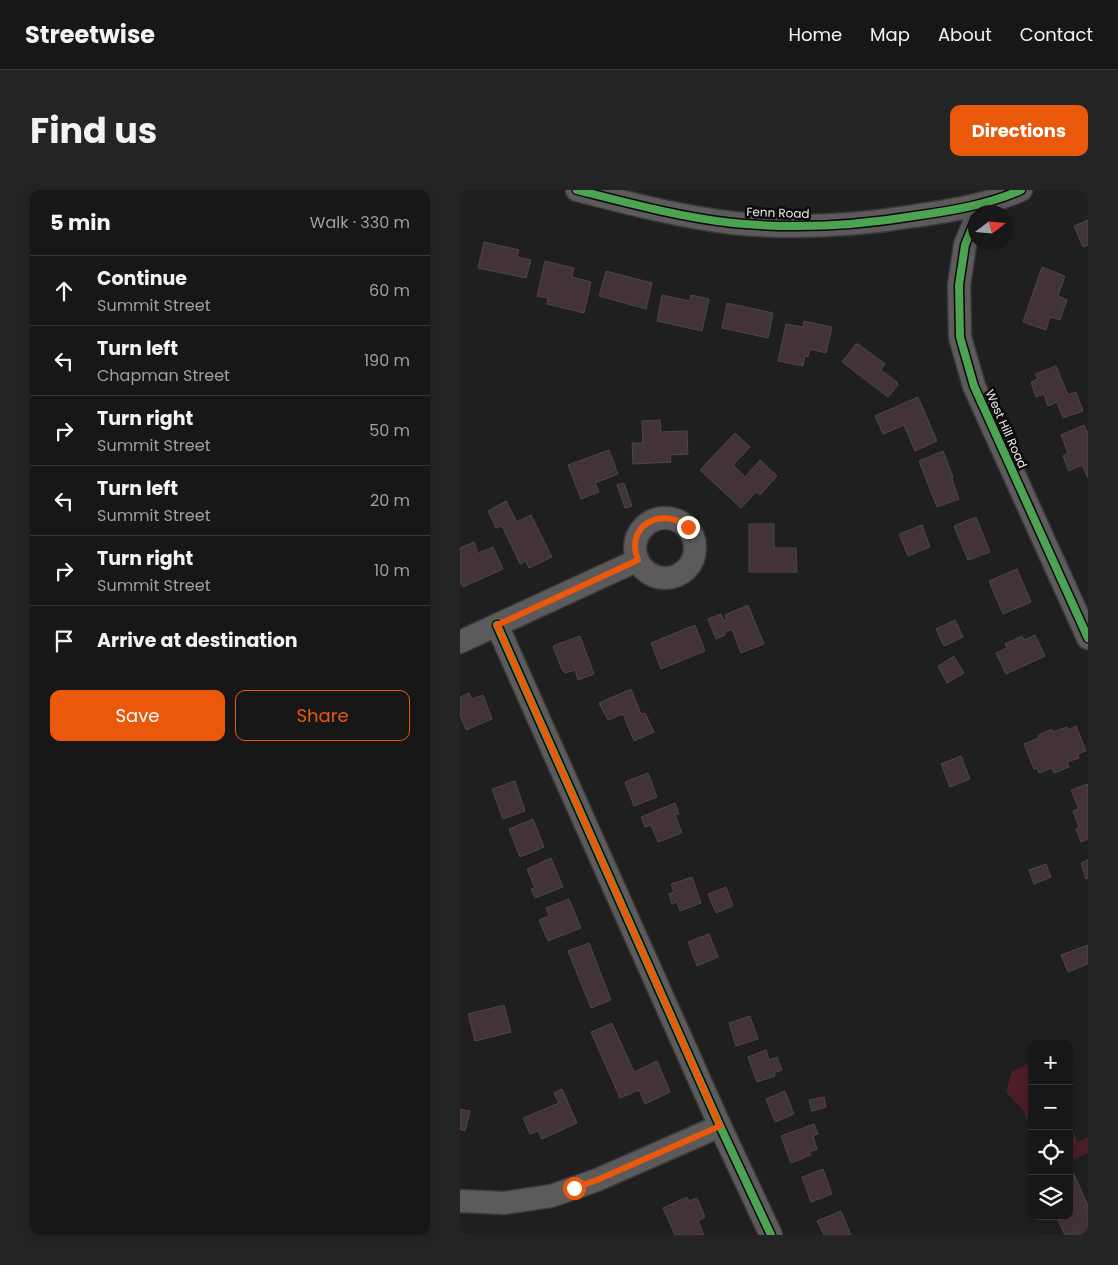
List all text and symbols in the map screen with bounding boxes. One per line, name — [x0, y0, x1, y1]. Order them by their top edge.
text: Streetwise — [25, 18, 155, 51]
text: Home — [788, 22, 842, 47]
text: Map — [870, 22, 910, 47]
text: About — [938, 22, 992, 47]
text: Contact — [1020, 22, 1093, 47]
button: Directions — [950, 105, 1088, 156]
text: Find us — [30, 106, 157, 155]
street label: Fenn Road — [746, 203, 810, 222]
north arrow — [968, 205, 1013, 250]
text: 5 min — [50, 208, 111, 237]
text: Walk · 330 m — [310, 211, 410, 234]
text: Continue — [97, 265, 187, 292]
icon: ahead — [50, 277, 78, 305]
text: 60 m — [369, 279, 410, 302]
text: Summit Street — [97, 294, 210, 317]
text: Turn left — [97, 335, 178, 362]
icon: left — [50, 347, 78, 375]
text: 190 m — [364, 349, 410, 372]
text: Chapman Street — [97, 364, 230, 387]
street label: West Hill Road — [981, 387, 1031, 471]
text: Turn right — [97, 405, 193, 432]
icon: right — [50, 417, 78, 445]
text: 50 m — [369, 419, 410, 442]
text: Summit Street — [97, 434, 210, 457]
text: Turn left — [97, 475, 178, 502]
icon: left — [50, 487, 78, 515]
text: 20 m — [370, 489, 410, 512]
text: Summit Street — [97, 504, 210, 527]
route end — [677, 516, 700, 539]
text: Turn right — [97, 545, 193, 572]
icon: right — [50, 557, 78, 585]
text: 10 m — [374, 559, 410, 582]
text: Summit Street — [97, 574, 210, 597]
icon: arrive — [50, 627, 78, 655]
text: Arrive at destination — [97, 627, 298, 654]
button: Save — [50, 690, 225, 741]
button: Share — [235, 690, 410, 741]
map controls — [1028, 1040, 1073, 1220]
button: + — [1028, 1040, 1073, 1085]
button: − — [1028, 1085, 1073, 1130]
button: locate — [1028, 1130, 1073, 1175]
button: layers — [1028, 1175, 1073, 1220]
route start — [563, 1177, 586, 1200]

